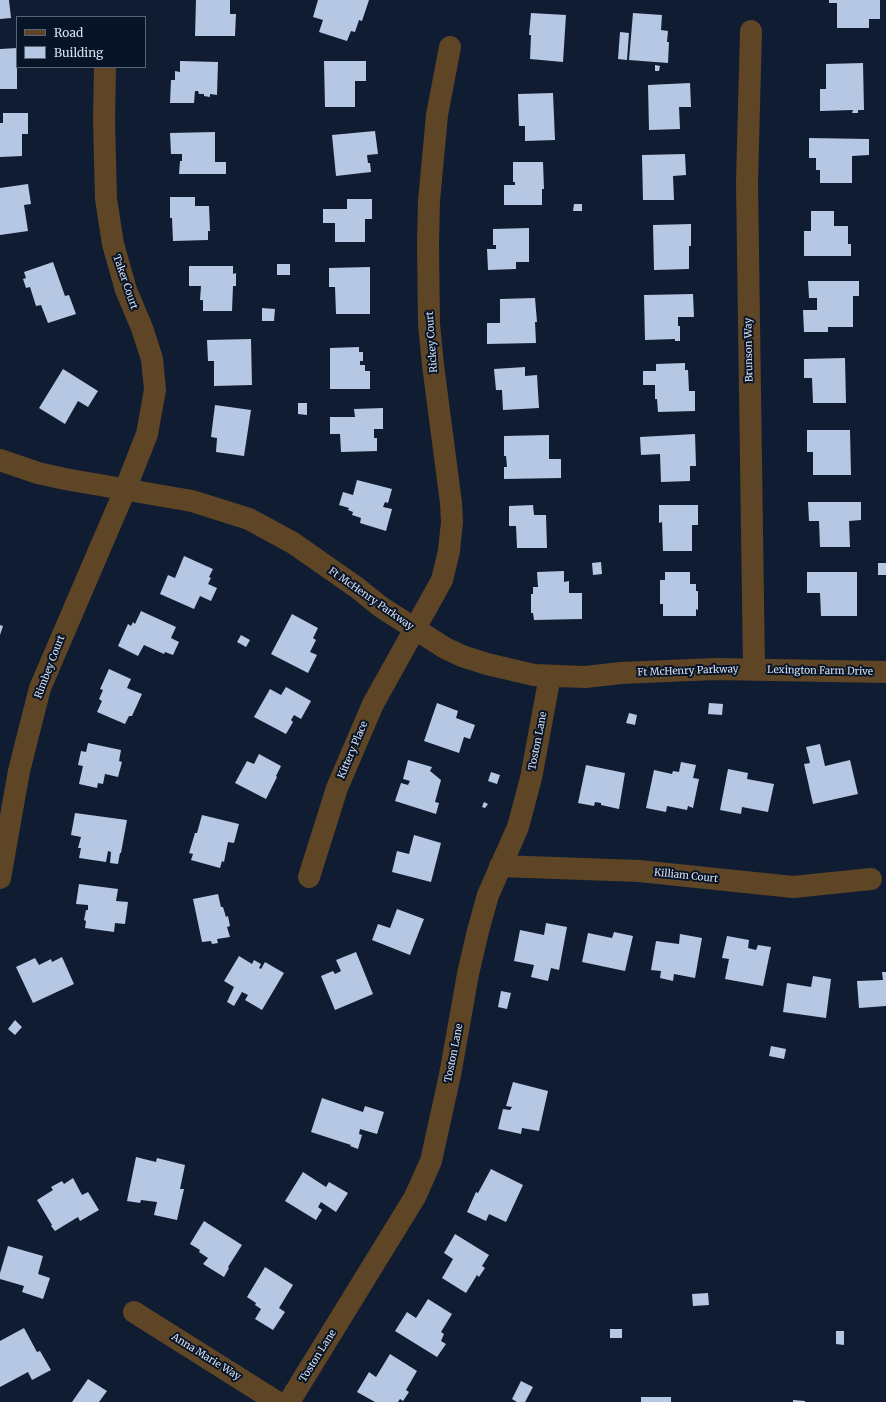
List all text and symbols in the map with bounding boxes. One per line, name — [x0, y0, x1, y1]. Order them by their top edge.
legend — [16, 16, 146, 68]
text: Road — [54, 25, 83, 40]
text: Building — [54, 45, 103, 60]
street label: Taker Court — [110, 253, 140, 311]
street label: Rickey Court — [424, 311, 440, 373]
street label: Brunson Way — [742, 318, 756, 382]
street label: Ft McHenry Parkway — [326, 565, 416, 633]
street label: Rimbey Court — [32, 634, 68, 700]
street label: Ft McHenry Parkway — [637, 663, 739, 679]
street label: Lexington Farm Drive — [767, 664, 873, 678]
street label: Toston Lane — [526, 711, 550, 771]
street label: Kittery Place — [336, 720, 370, 780]
street label: Killiam Court — [653, 867, 719, 885]
street label: Toston Lane — [442, 1023, 466, 1083]
street label: Toston Lane — [297, 1328, 339, 1384]
street label: Anna Marie Way — [169, 1331, 243, 1383]

